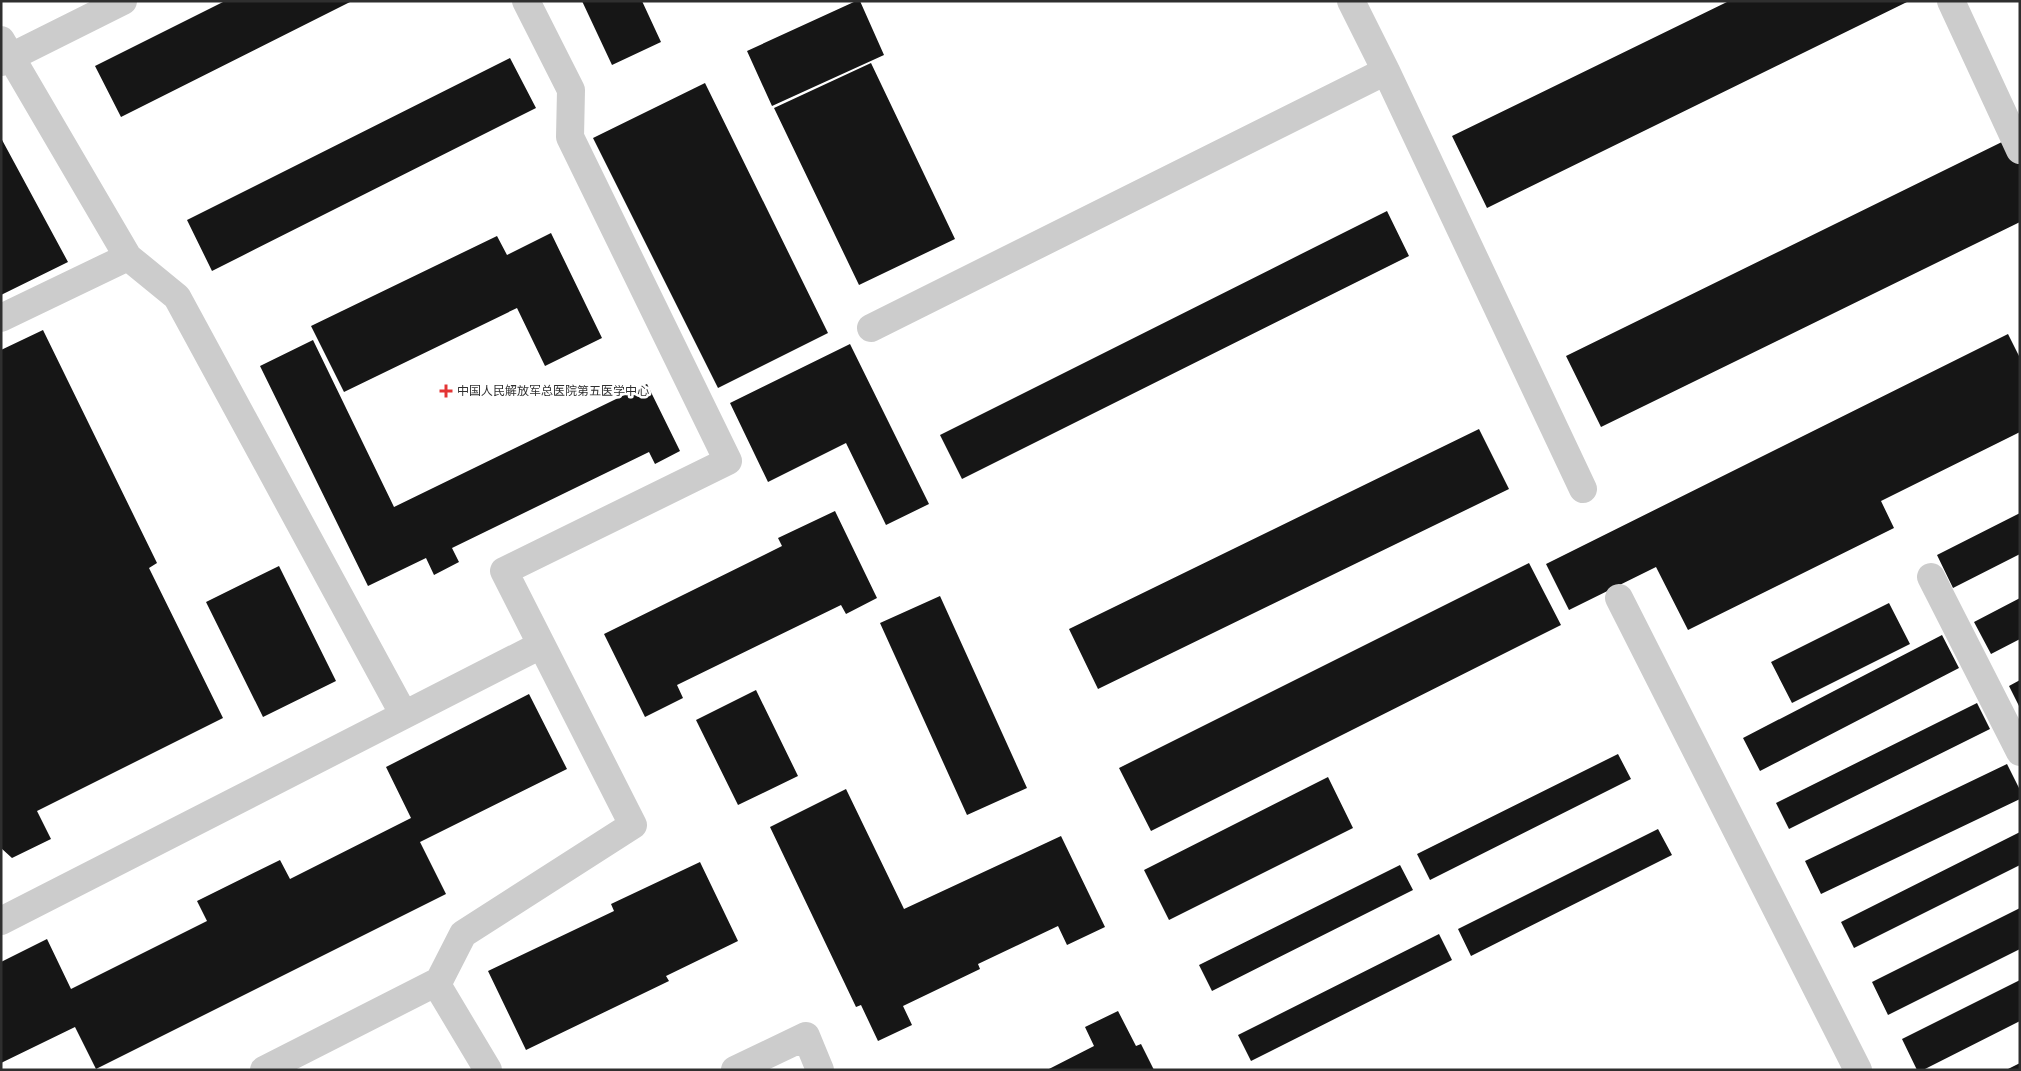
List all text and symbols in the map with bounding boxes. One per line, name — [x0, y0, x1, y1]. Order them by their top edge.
marker: 中国人民解放军总医院第五医学中心 — [439, 384, 453, 398]
place label: 中国人民解放军总医院第五医学中心 — [457, 384, 649, 398]

